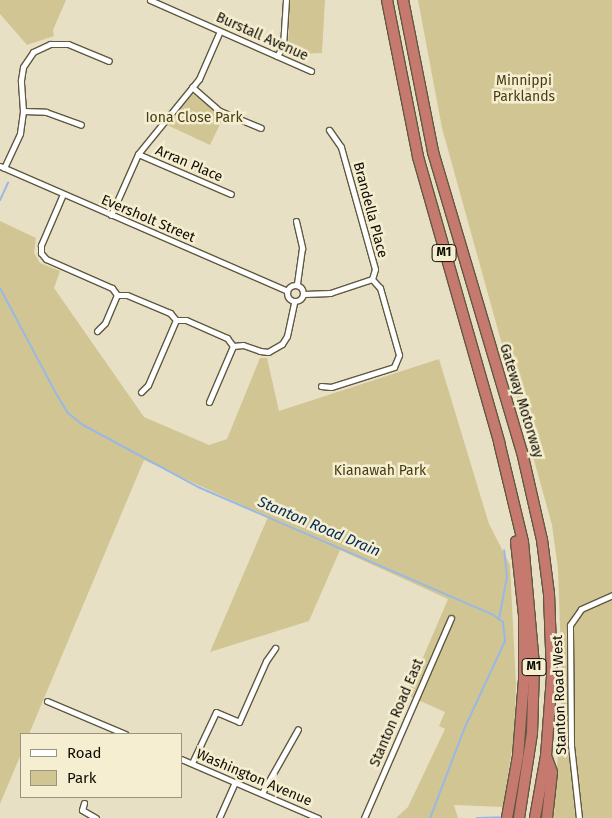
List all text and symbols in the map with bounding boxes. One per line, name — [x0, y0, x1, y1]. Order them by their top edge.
street label: Burstall Avenue — [213, 9, 311, 65]
park label: Minnippi Parklands — [493, 73, 555, 105]
park label: Iona Close Park — [145, 110, 243, 126]
street label: Arran Place — [153, 142, 225, 186]
street label: Brandella Place — [349, 160, 391, 260]
street label: Eversholt Street — [98, 192, 198, 246]
road number: M1 — [432, 244, 456, 262]
street label: Gateway Motorway — [496, 342, 546, 460]
park label: Kianawah Park — [334, 463, 426, 479]
water label: Stanton Road Drain — [255, 493, 383, 561]
street label: Stanton Road West — [550, 635, 570, 755]
street label: Stanton Road East — [367, 656, 427, 770]
road number: M1 — [522, 658, 546, 676]
legend — [20, 733, 182, 798]
text: Road — [67, 744, 102, 762]
street label: Washington Avenue — [194, 746, 314, 810]
text: Park — [67, 769, 97, 787]

